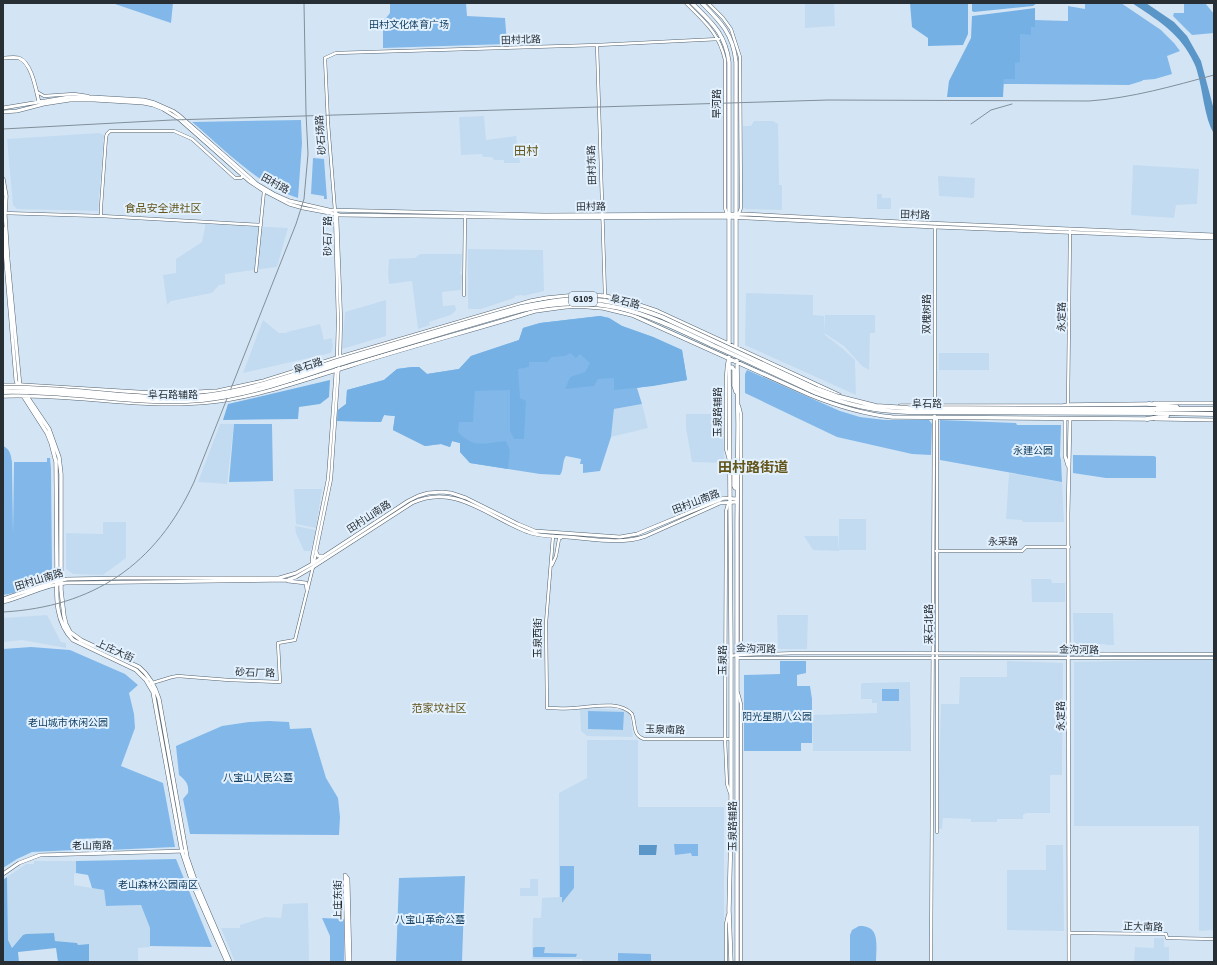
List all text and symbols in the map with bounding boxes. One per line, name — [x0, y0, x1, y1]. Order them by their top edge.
park label: 田村文化体育广场 — [369, 18, 449, 32]
street label: 田村北路 — [501, 32, 541, 48]
street label: 旱河路 — [710, 89, 724, 119]
street label: 砂石场路 — [313, 115, 329, 155]
district label: 田村 — [514, 143, 539, 160]
street label: 田村东路 — [584, 145, 600, 185]
street label: 田村路 — [258, 171, 292, 197]
street label: 田村路 — [576, 200, 606, 214]
district label: 食品安全进社区 — [125, 201, 202, 216]
street label: 田村路 — [900, 207, 930, 223]
street label: 砂石厂路 — [321, 216, 335, 256]
road number: G109 — [569, 292, 597, 306]
street label: 阜石路 — [609, 292, 641, 312]
street label: 双槐树路 — [920, 294, 934, 334]
street label: 永定路 — [1055, 302, 1069, 332]
street label: 阜石路 — [292, 355, 324, 377]
street label: 玉泉路辅路 — [711, 387, 725, 437]
street label: 阜石路辅路 — [148, 388, 198, 402]
street label: 阜石路 — [912, 397, 942, 411]
park label: 永建公园 — [1013, 444, 1053, 458]
district label: 田村路街道 — [718, 458, 788, 478]
street label: 田村山南路 — [670, 487, 722, 517]
street label: 田村山南路 — [344, 498, 394, 536]
street label: 永采路 — [988, 535, 1018, 549]
street label: 田村山南路 — [13, 566, 65, 594]
street label: 采石北路 — [922, 604, 936, 644]
street label: 玉泉西街 — [531, 618, 545, 658]
street label: 上庄大街 — [94, 636, 136, 666]
street label: 金沟河路 — [736, 641, 776, 657]
street label: 金沟河路 — [1059, 643, 1099, 657]
street label: 玉泉路 — [716, 645, 730, 675]
street label: 砂石厂路 — [235, 665, 275, 681]
district label: 范家坟社区 — [412, 701, 467, 716]
street label: 永定路 — [1054, 701, 1068, 731]
park label: 阳光星期八公园 — [742, 710, 812, 724]
park label: 老山城市休闲公园 — [28, 716, 108, 730]
street label: 玉泉南路 — [645, 722, 685, 738]
park label: 八宝山人民公墓 — [223, 771, 293, 785]
street label: 玉泉路辅路 — [726, 801, 740, 851]
street label: 老山南路 — [72, 839, 112, 853]
park label: 老山森林公园南区 — [118, 878, 198, 892]
street label: 上庄东街 — [331, 880, 345, 920]
park label: 八宝山革命公墓 — [395, 913, 465, 927]
street label: 正大南路 — [1123, 919, 1163, 935]

